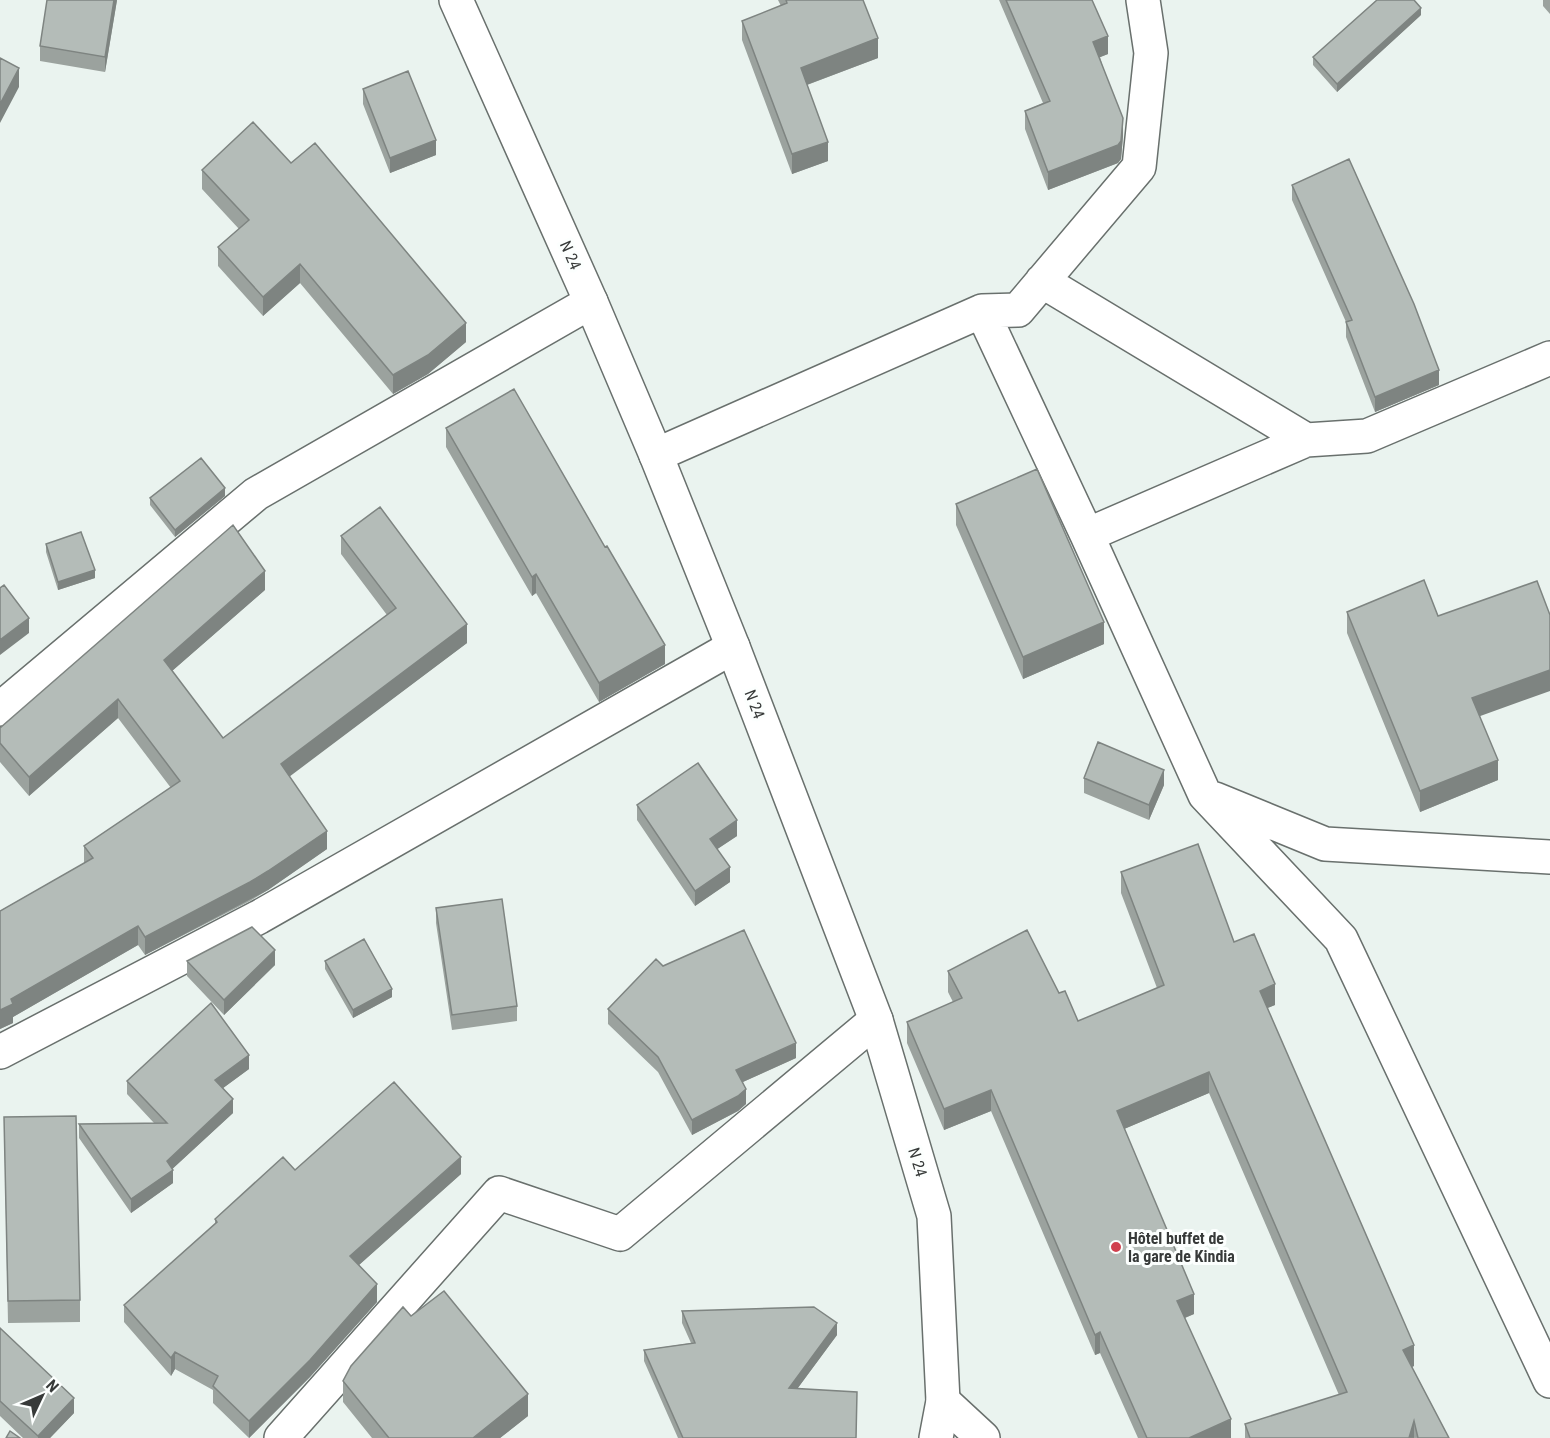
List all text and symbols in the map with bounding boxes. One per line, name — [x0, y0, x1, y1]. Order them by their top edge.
street label: N 24 — [556, 238, 585, 273]
street label: N 24 — [740, 687, 769, 721]
street label: N 24 — [904, 1145, 931, 1179]
place label: Hôtel buffet de la gare de Kindia — [1128, 1229, 1235, 1266]
marker: Hôtel buffet de la gare de Kindia — [1109, 1240, 1123, 1254]
north arrow — [12, 1366, 72, 1426]
text: N — [42, 1376, 63, 1396]

